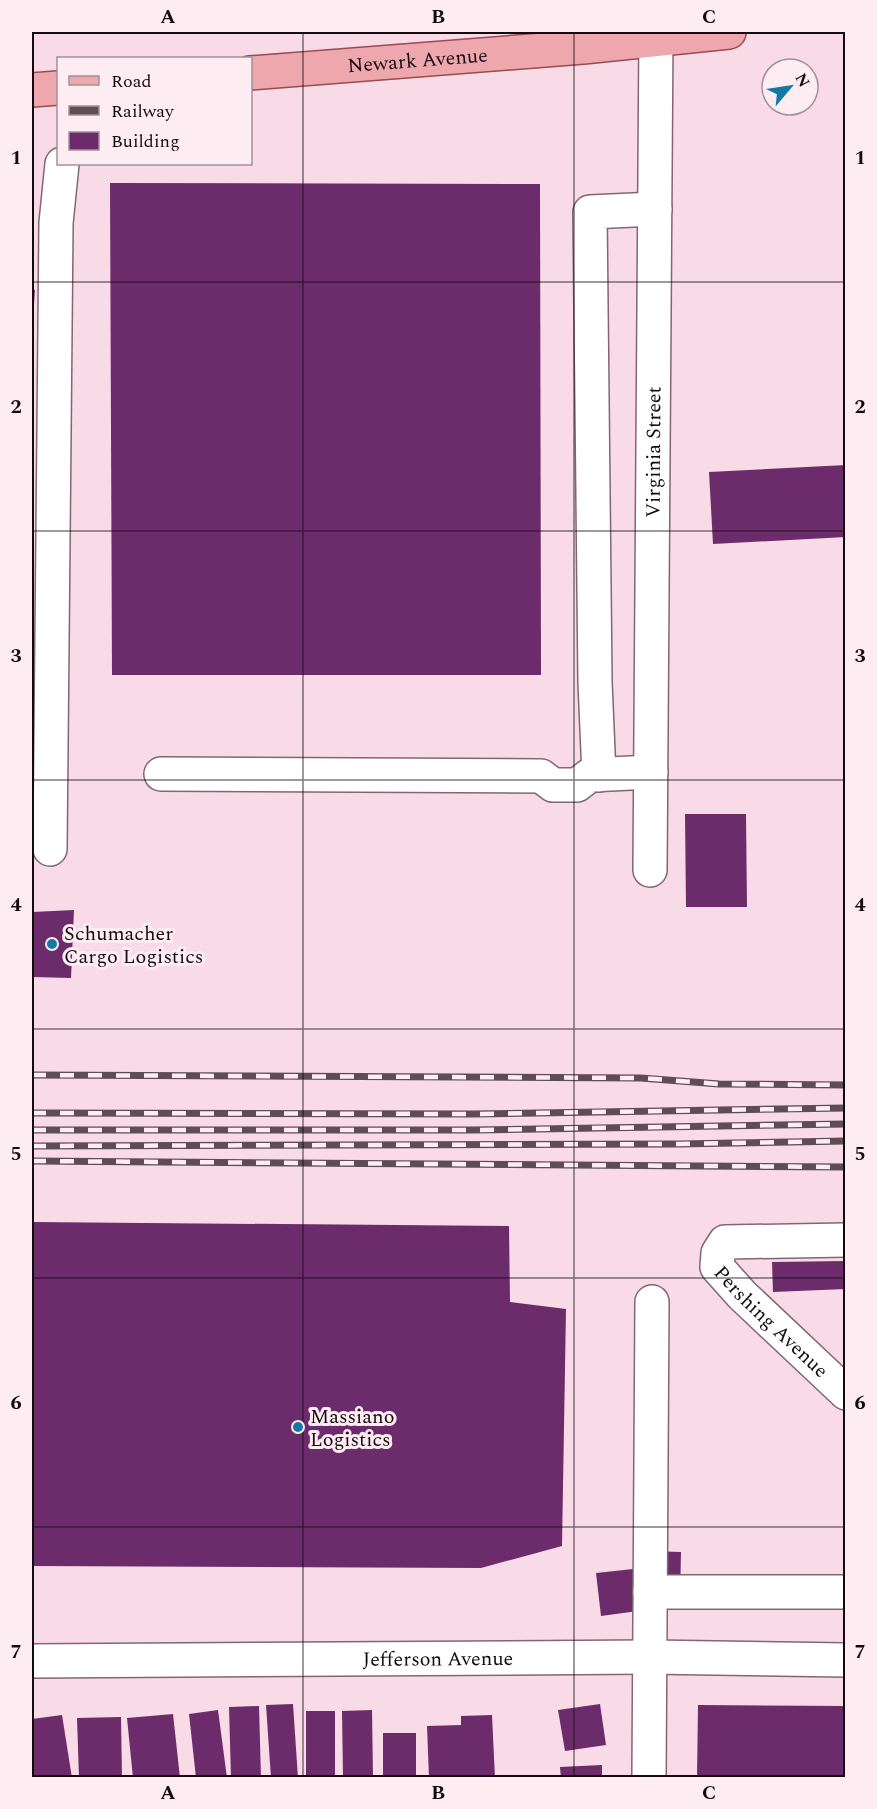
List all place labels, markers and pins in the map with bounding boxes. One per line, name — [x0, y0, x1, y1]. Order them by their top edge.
place label: Schumacher Cargo Logistics — [64, 919, 203, 972]
marker: Schumacher Cargo Logistics — [45, 937, 59, 951]
place label: Massiano Logistics — [310, 1402, 395, 1455]
marker: Massiano Logistics — [291, 1420, 305, 1434]

